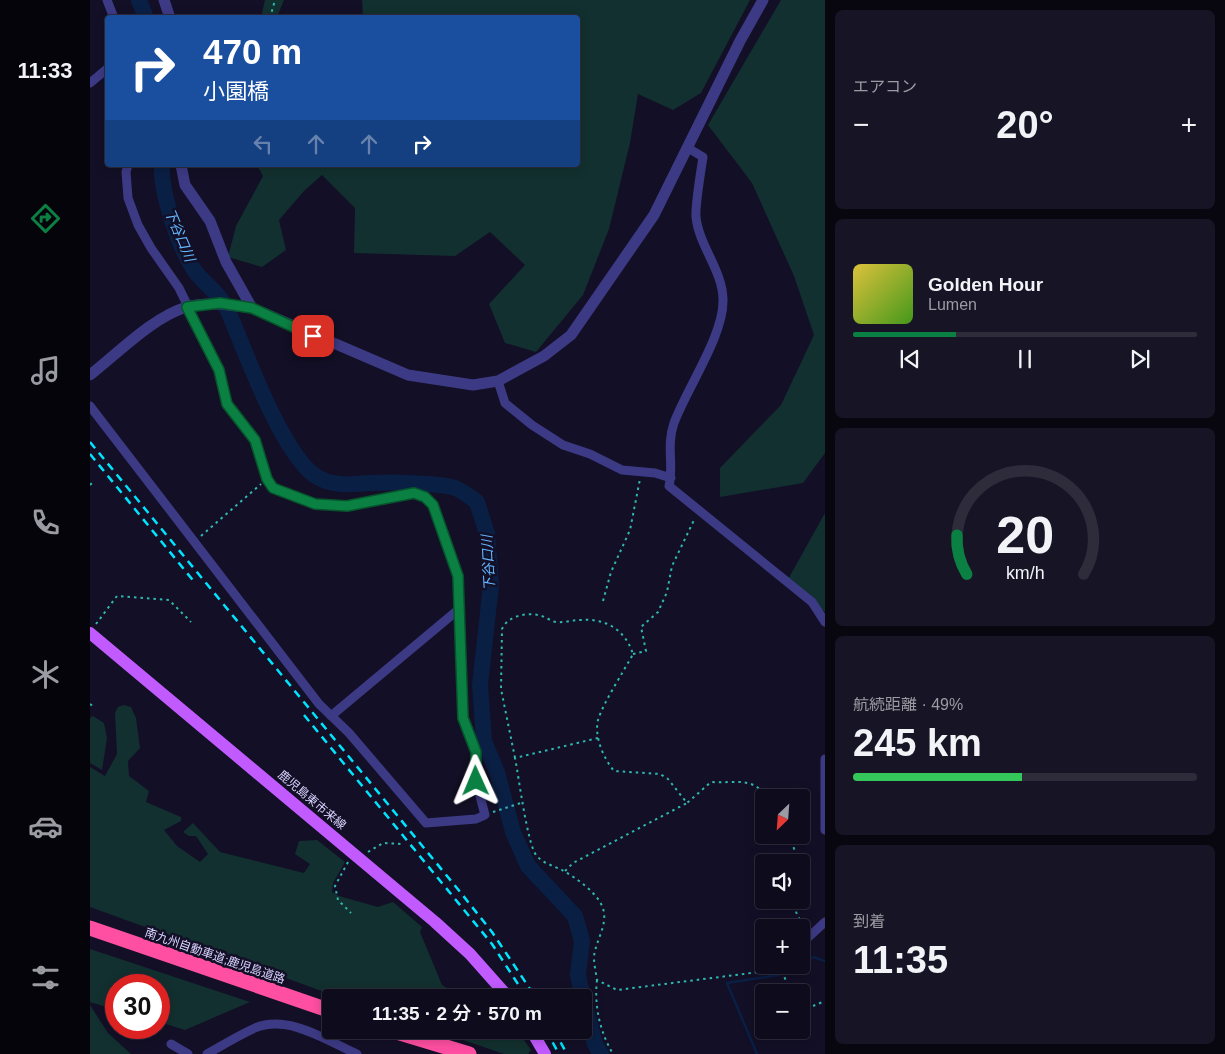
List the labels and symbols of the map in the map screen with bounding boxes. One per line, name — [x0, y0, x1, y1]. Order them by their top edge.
water label: 下谷口川 — [162, 206, 199, 266]
pin — [292, 315, 334, 357]
water label: 下谷口川 — [478, 533, 497, 591]
position arrow — [449, 754, 501, 806]
street label: 鹿児島東市来線 — [275, 768, 349, 832]
north arrow — [755, 789, 810, 844]
street label: 南九州自動車道;鹿児島道路 — [143, 925, 287, 987]
speed limit sign: 30 — [105, 974, 170, 1039]

